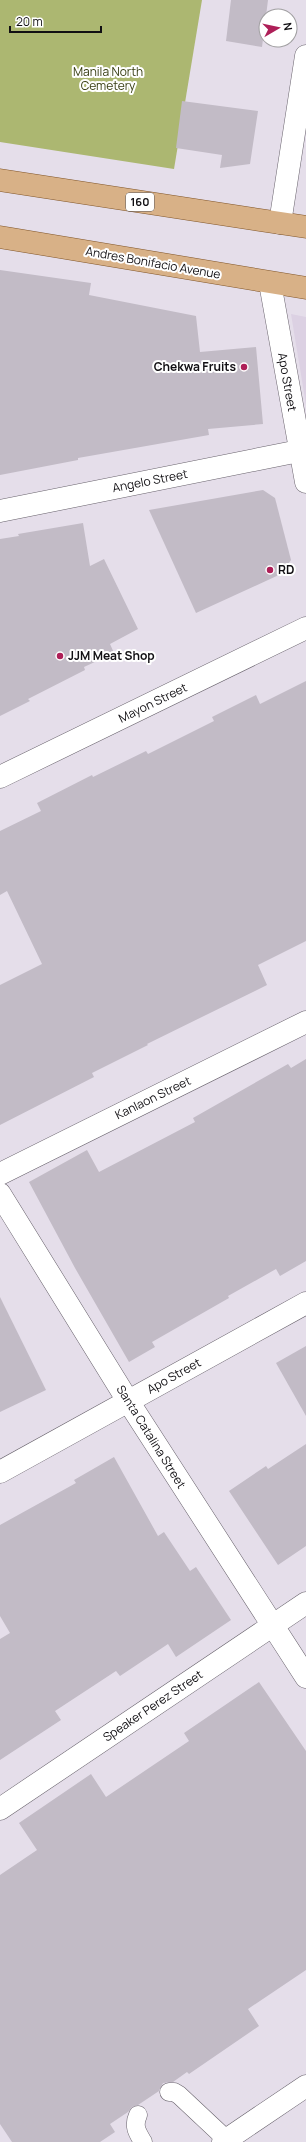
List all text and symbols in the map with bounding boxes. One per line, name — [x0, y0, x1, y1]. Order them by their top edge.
scale bar — [10, 8, 101, 34]
north arrow — [258, 8, 298, 48]
text: 20 m — [16, 13, 43, 30]
text: N — [280, 21, 296, 32]
park label: Manila North Cemetery — [73, 63, 143, 94]
road number: 160 — [126, 193, 154, 211]
street label: Andres Bonifacio Avenue — [84, 242, 222, 283]
street label: Apo Street — [274, 351, 301, 413]
place label: Chekwa Fruits — [154, 358, 236, 375]
marker: Chekwa Fruits — [239, 362, 249, 372]
street label: Angelo Street — [111, 465, 189, 496]
place label: RD — [278, 561, 294, 578]
marker: RD — [265, 565, 275, 575]
place label: JJM Meat Shop — [68, 647, 155, 664]
marker: JJM Meat Shop — [55, 651, 65, 661]
street label: Mayon Street — [116, 679, 190, 726]
street label: Kanlaon Street — [112, 1072, 194, 1123]
street label: Apo Street — [144, 1354, 204, 1397]
street label: Santa Catalina Street — [113, 1382, 190, 1492]
street label: Speaker Perez Street — [99, 1666, 206, 1745]

